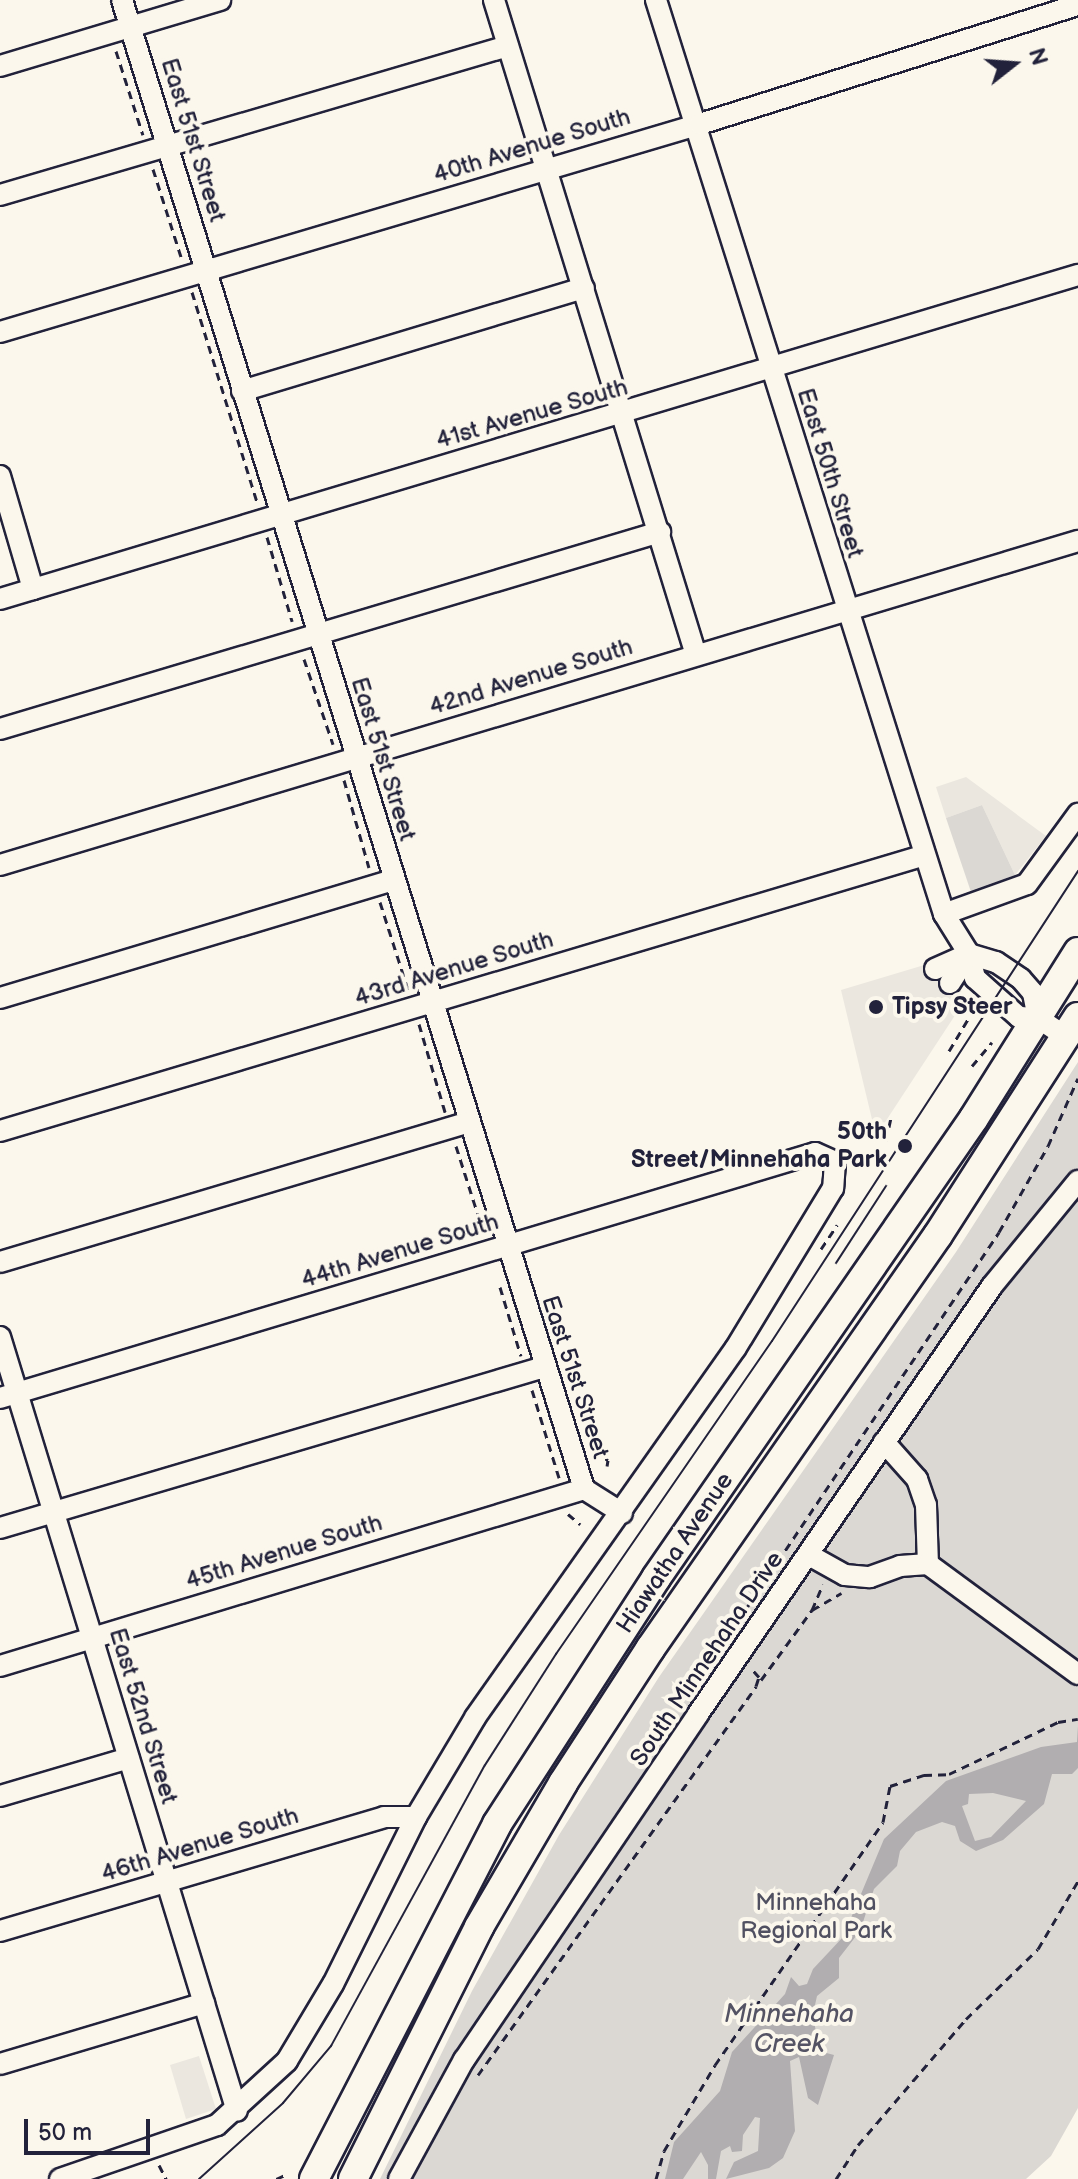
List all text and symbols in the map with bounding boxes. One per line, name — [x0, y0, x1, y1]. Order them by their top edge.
north arrow — [974, 24, 1054, 104]
text: N — [1022, 45, 1053, 69]
street label: East 51st Street — [154, 55, 232, 225]
street label: 40th Avenue South — [430, 102, 634, 190]
street label: 41st Avenue South — [433, 373, 631, 455]
street label: East 50th Street — [790, 385, 870, 561]
street label: 42nd Avenue South — [426, 632, 636, 722]
street label: East 51st Street — [344, 674, 422, 844]
street label: 43rd Avenue South — [351, 925, 557, 1013]
place label: Tipsy Steer — [892, 993, 1013, 1021]
marker: Tipsy Steer — [867, 998, 885, 1016]
place label: 50th Street/Minnehaha Park — [631, 1118, 887, 1174]
marker: 50th Street/Minnehaha Park — [894, 1135, 916, 1157]
street label: 44th Avenue South — [298, 1207, 502, 1295]
street label: East 51st Street — [535, 1292, 615, 1462]
street label: Hiawatha Avenue — [611, 1467, 739, 1639]
street label: 45th Avenue South — [182, 1508, 386, 1596]
street label: South Minnehaha Drive — [624, 1546, 790, 1772]
street label: East 52nd Street — [103, 1624, 183, 1808]
street label: 46th Avenue South — [98, 1801, 302, 1889]
park label: Minnehaha Regional Park — [740, 1889, 892, 1945]
water label: Minnehaha Creek — [724, 1999, 854, 2060]
scale bar — [28, 2103, 154, 2153]
text: 50 m — [38, 2118, 92, 2147]

